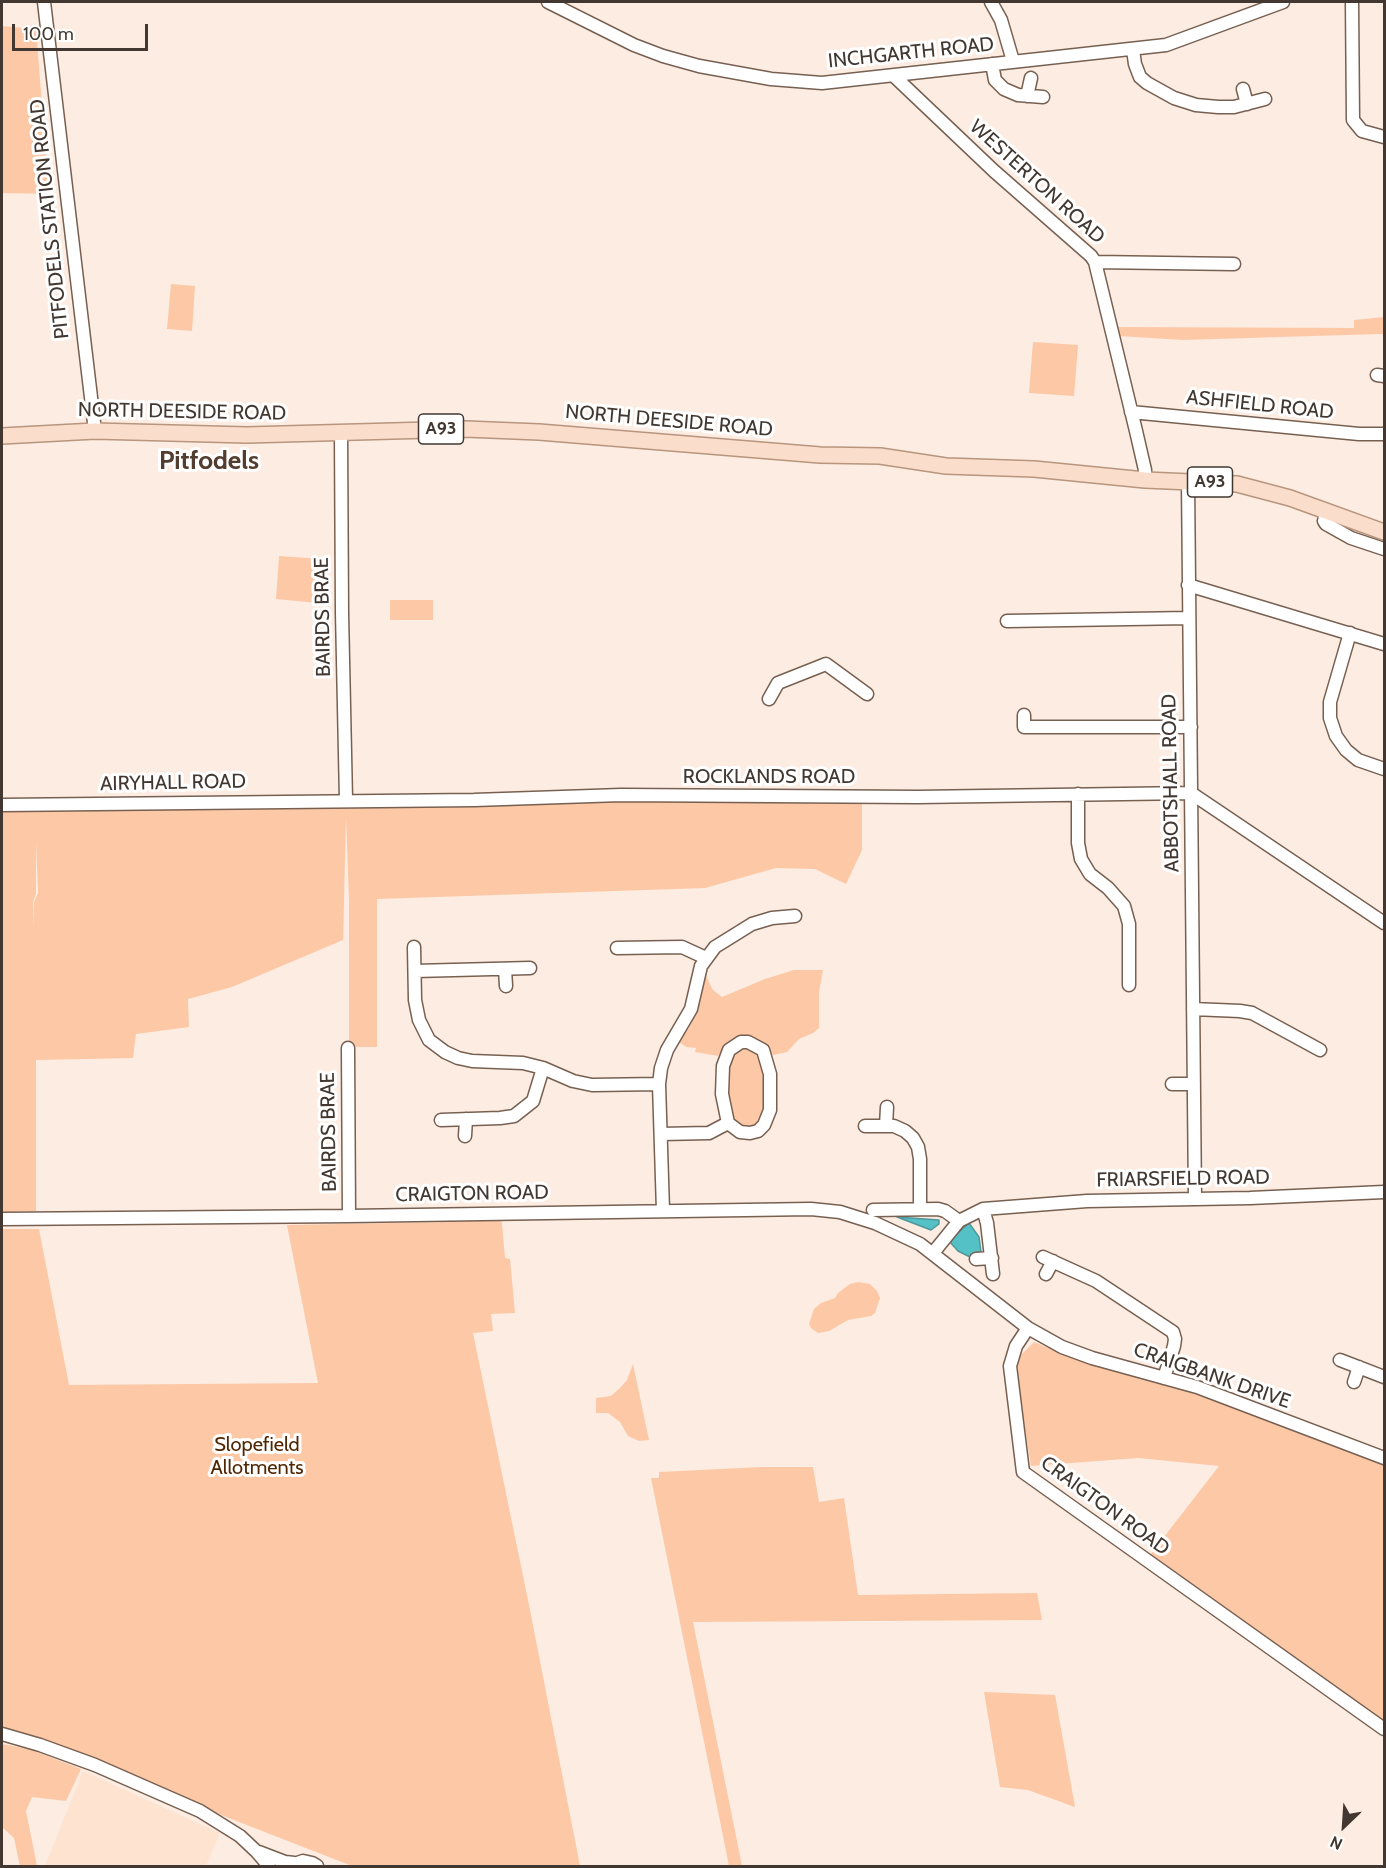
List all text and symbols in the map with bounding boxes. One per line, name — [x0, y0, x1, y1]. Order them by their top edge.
scale bar — [15, 12, 152, 50]
text: 100 m — [23, 23, 74, 45]
street label: INCHGARTH ROAD — [827, 32, 995, 74]
street label: PITFODELS STATION ROAD — [25, 98, 75, 340]
street label: WESTERTON ROAD — [965, 115, 1109, 249]
street label: ASHFIELD ROAD — [1185, 385, 1335, 425]
street label: NORTH DEESIDE ROAD — [78, 398, 286, 426]
street label: NORTH DEESIDE ROAD — [564, 400, 774, 442]
road number: A93 — [418, 414, 464, 444]
district label: Pitfodels — [159, 445, 259, 477]
road number: A93 — [1188, 467, 1232, 497]
street label: BAIRDS BRAE — [310, 557, 336, 677]
street label: ABBOTSHALL ROAD — [1157, 694, 1185, 872]
street label: ROCKLANDS ROAD — [683, 765, 855, 789]
street label: AIRYHALL ROAD — [100, 770, 246, 796]
street label: BAIRDS BRAE — [316, 1072, 342, 1192]
street label: FRIARSFIELD ROAD — [1096, 1165, 1270, 1193]
street label: CRAIGTON ROAD — [395, 1181, 549, 1207]
street label: CRAIGBANK DRIVE — [1130, 1338, 1294, 1414]
park label: Slopefield Allotments — [211, 1433, 303, 1480]
street label: CRAIGTON ROAD — [1036, 1451, 1174, 1561]
north arrow — [1314, 1796, 1374, 1856]
text: N — [1327, 1832, 1345, 1854]

